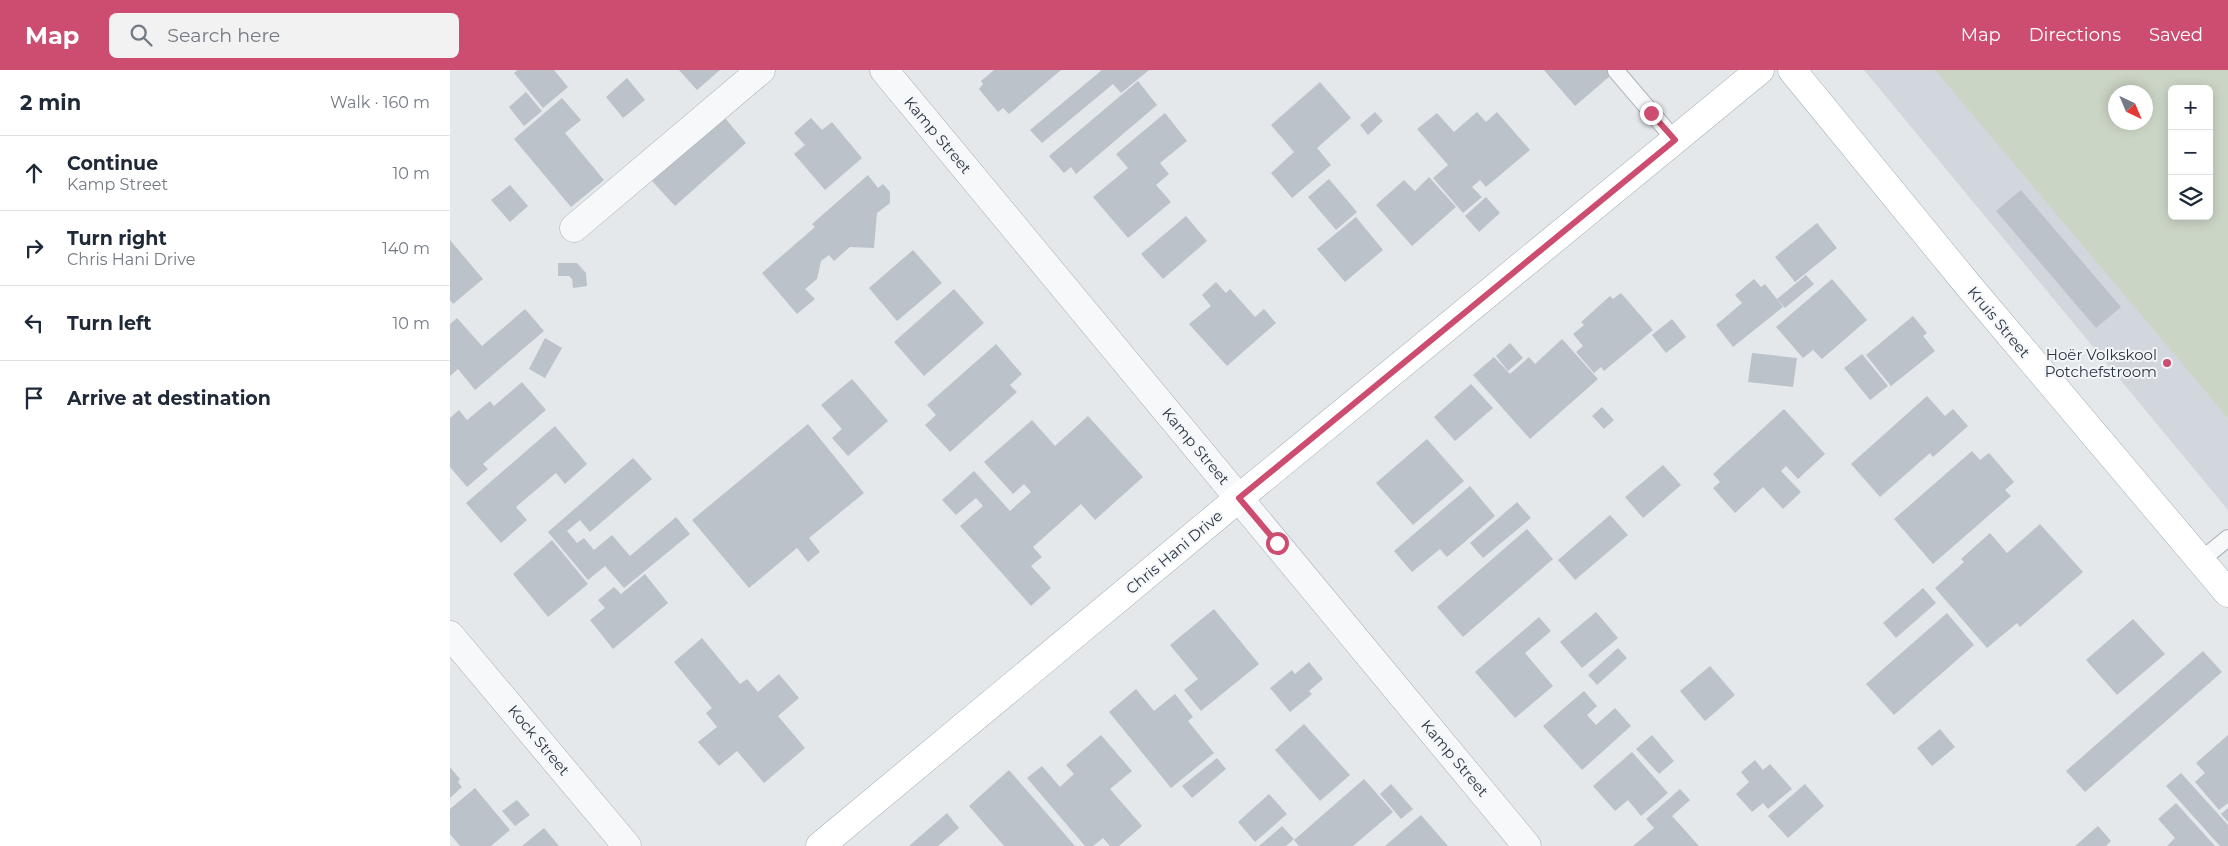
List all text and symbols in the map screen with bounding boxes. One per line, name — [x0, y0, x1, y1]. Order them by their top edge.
search box — [109, 13, 459, 58]
text: Map — [25, 21, 79, 50]
icon: search — [127, 21, 155, 49]
text: Search here — [167, 24, 280, 47]
text: Map — [1961, 24, 2001, 46]
text: Directions — [2029, 24, 2121, 46]
text: Saved — [2149, 24, 2203, 46]
north arrow — [2108, 85, 2153, 130]
map controls — [2168, 85, 2213, 220]
button: + — [2168, 85, 2213, 130]
text: 2 min — [20, 90, 81, 115]
text: Walk · 160 m — [330, 93, 430, 112]
street label: Kamp Street — [900, 93, 976, 177]
route end — [1640, 102, 1663, 125]
button: − — [2168, 130, 2213, 175]
text: Continue — [67, 152, 158, 175]
icon: ahead — [20, 159, 48, 187]
text: 10 m — [392, 164, 430, 183]
text: Kamp Street — [67, 175, 168, 194]
button: layers — [2168, 175, 2213, 220]
text: Turn right — [67, 227, 167, 250]
icon: right — [20, 234, 48, 262]
text: 140 m — [382, 239, 430, 258]
text: Chris Hani Drive — [67, 250, 195, 269]
street label: Kruis Street — [1964, 282, 2034, 362]
icon: left — [20, 309, 48, 337]
text: Turn left — [67, 312, 152, 335]
text: 10 m — [392, 314, 430, 333]
place label: Hoër Volkskool Potchefstroom — [2045, 345, 2157, 381]
marker: Hoër Volkskool Potchefstroom — [2161, 357, 2173, 369]
icon: arrive — [20, 384, 48, 412]
text: Arrive at destination — [67, 387, 271, 410]
street label: Kamp Street — [1158, 404, 1234, 488]
street label: Chris Hani Drive — [1122, 506, 1226, 598]
route start — [1266, 532, 1289, 555]
street label: Kock Street — [504, 701, 574, 779]
street label: Kamp Street — [1417, 716, 1493, 800]

